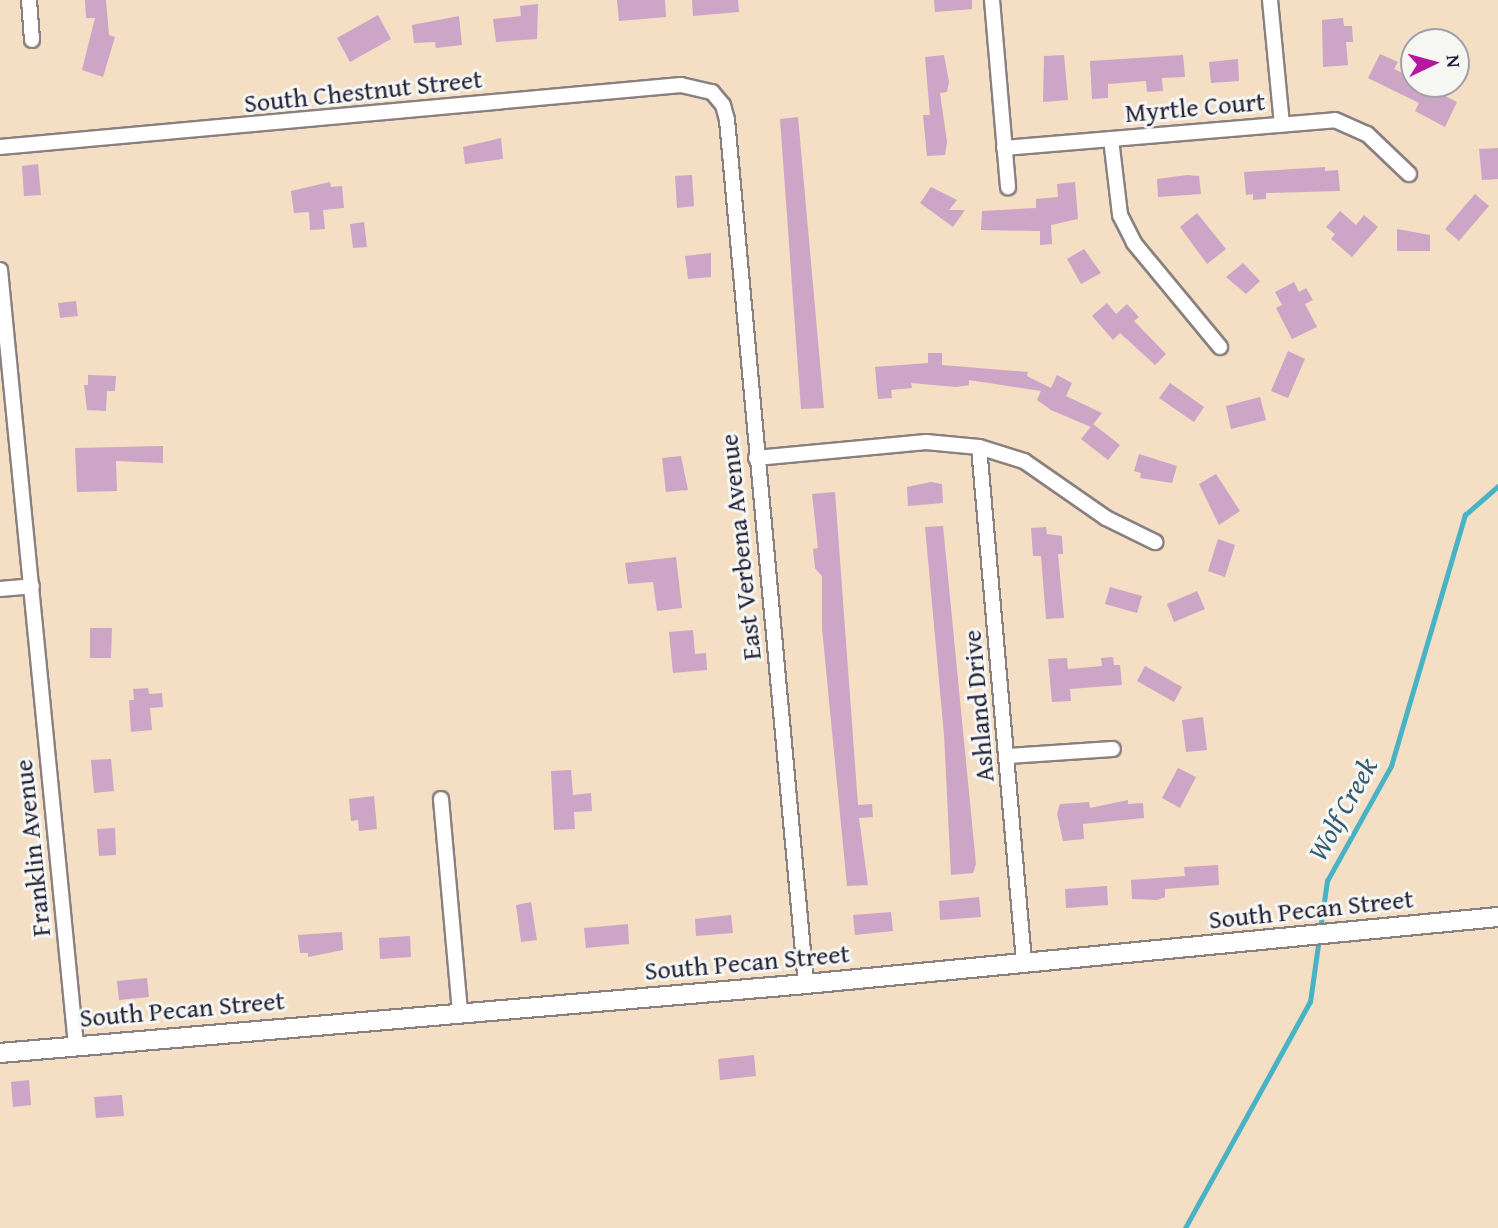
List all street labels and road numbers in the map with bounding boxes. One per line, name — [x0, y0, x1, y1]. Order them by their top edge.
street label: South Chestnut Street — [242, 63, 484, 119]
street label: Myrtle Court — [1124, 85, 1266, 129]
street label: East Verbena Avenue — [713, 432, 767, 662]
street label: Ashland Drive — [956, 629, 1000, 783]
street label: Franklin Avenue — [7, 758, 57, 938]
street label: South Pecan Street — [1207, 883, 1415, 935]
street label: South Pecan Street — [643, 937, 851, 987]
street label: South Pecan Street — [78, 984, 286, 1034]

